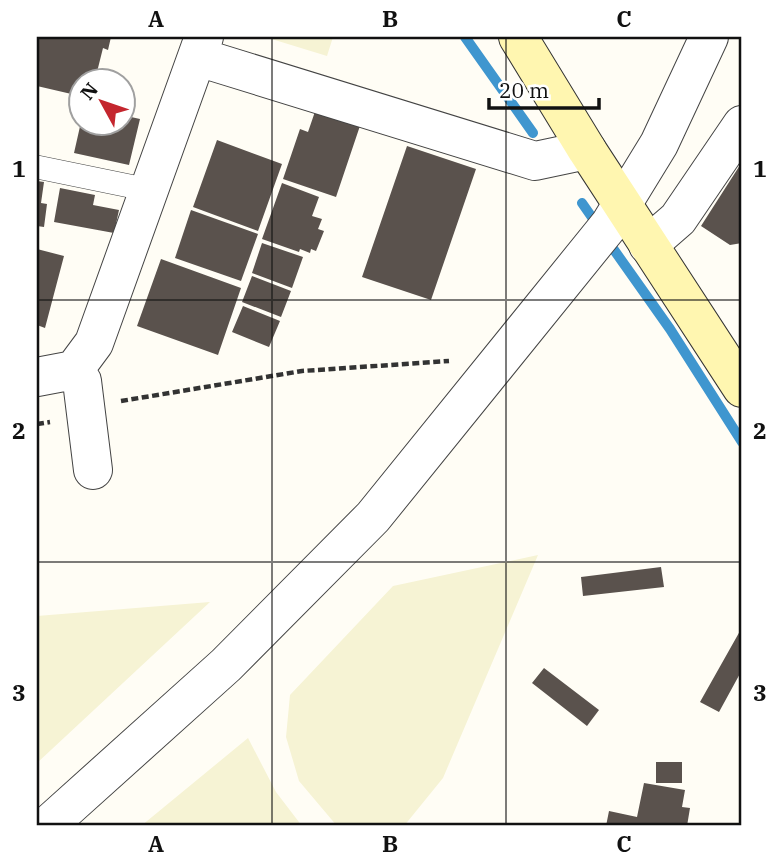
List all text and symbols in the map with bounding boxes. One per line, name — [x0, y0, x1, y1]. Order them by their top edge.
text: A — [148, 3, 164, 33]
text: B — [382, 3, 398, 33]
text: C — [616, 3, 632, 33]
north arrow — [66, 66, 136, 136]
scale bar — [489, 66, 599, 110]
text: 20 m — [499, 76, 549, 104]
text: N — [75, 78, 103, 105]
text: 1 — [12, 153, 26, 183]
text: 1 — [753, 153, 767, 183]
text: 2 — [12, 415, 26, 445]
text: 2 — [753, 415, 767, 445]
text: 3 — [12, 677, 26, 707]
text: 3 — [753, 677, 767, 707]
text: A — [148, 828, 164, 858]
text: B — [382, 828, 398, 858]
text: C — [616, 828, 632, 858]

